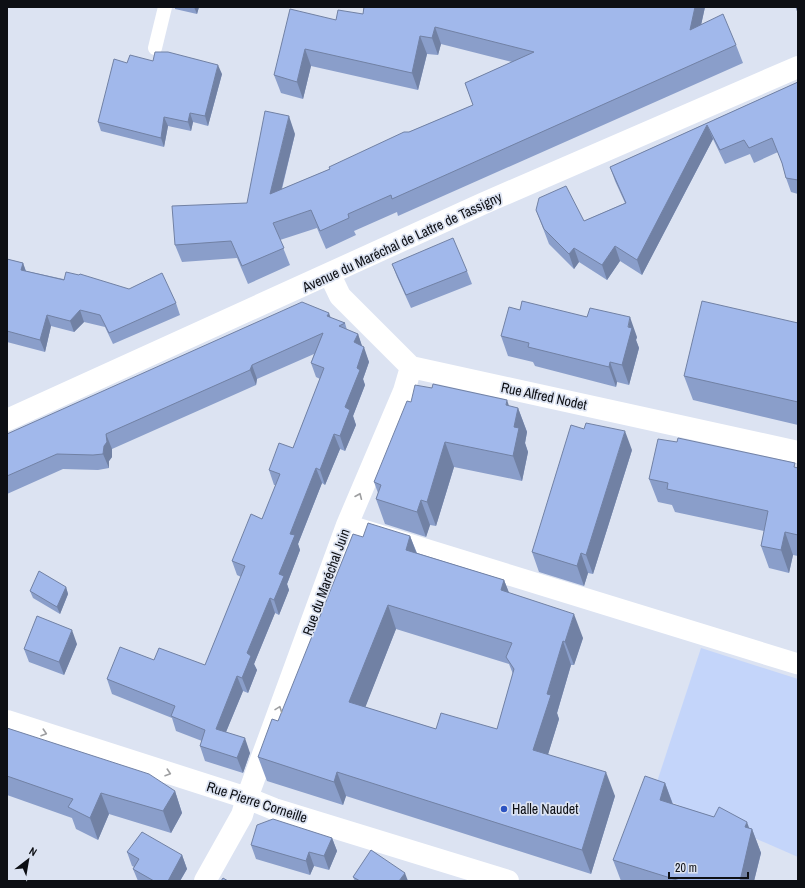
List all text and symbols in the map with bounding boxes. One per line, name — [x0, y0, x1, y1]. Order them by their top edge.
street label: Avenue du Maréchal de Lattre de Tassigny — [298, 188, 505, 297]
street label: Rue Alfred Nodet — [499, 378, 589, 414]
one-way arrow — [354, 492, 362, 500]
street label: Rue du Maréchal Juin — [298, 526, 354, 638]
one-way arrow — [275, 706, 283, 713]
one-way arrow — [40, 729, 47, 737]
one-way arrow — [164, 768, 171, 777]
street label: Rue Pierre Corneille — [204, 777, 310, 827]
place label: Halle Naudet — [512, 800, 578, 818]
marker: Halle Naudet — [499, 804, 509, 814]
north arrow — [8, 840, 48, 880]
text: N — [27, 844, 40, 859]
scale bar — [669, 854, 748, 880]
text: 20 m — [675, 860, 697, 876]

